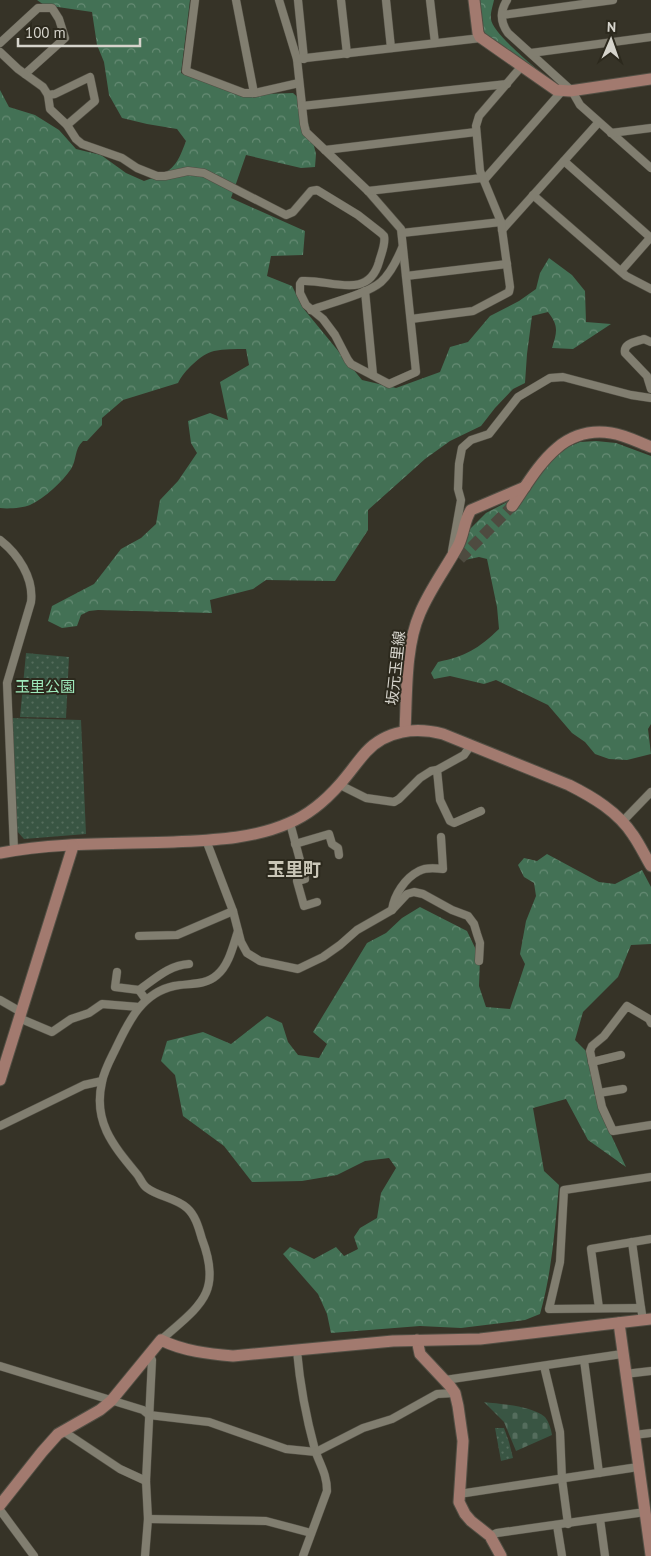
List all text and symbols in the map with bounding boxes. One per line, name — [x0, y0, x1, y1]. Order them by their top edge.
scale bar — [18, 15, 140, 47]
north arrow — [586, 15, 636, 65]
text: N — [607, 18, 616, 36]
text: 100 m — [25, 23, 66, 42]
street label: 坂元玉里線 — [382, 630, 409, 706]
park label: 玉里公園 — [15, 677, 75, 696]
district label: 玉里町 — [267, 858, 321, 881]

